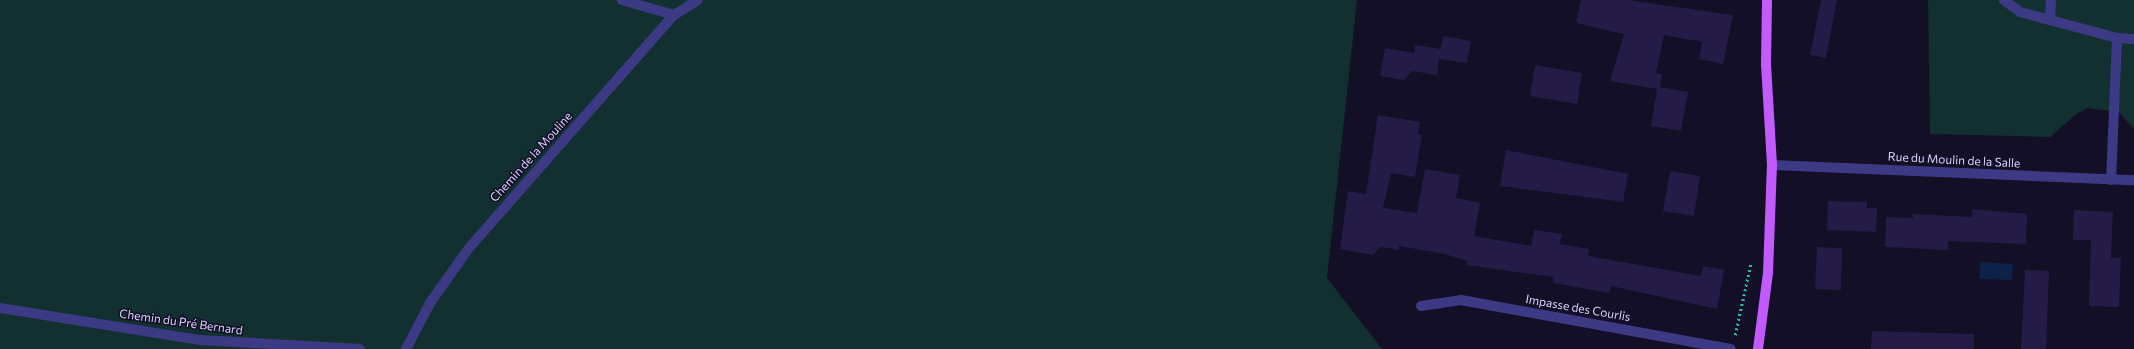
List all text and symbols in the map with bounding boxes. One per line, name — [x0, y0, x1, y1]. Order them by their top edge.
street label: Chemin de la Mouline — [487, 109, 575, 205]
street label: Rue du Moulin de la Salle — [1887, 149, 2021, 171]
street label: Impasse des Courlis — [1524, 292, 1632, 324]
street label: Chemin du Pré Bernard — [118, 306, 244, 338]

